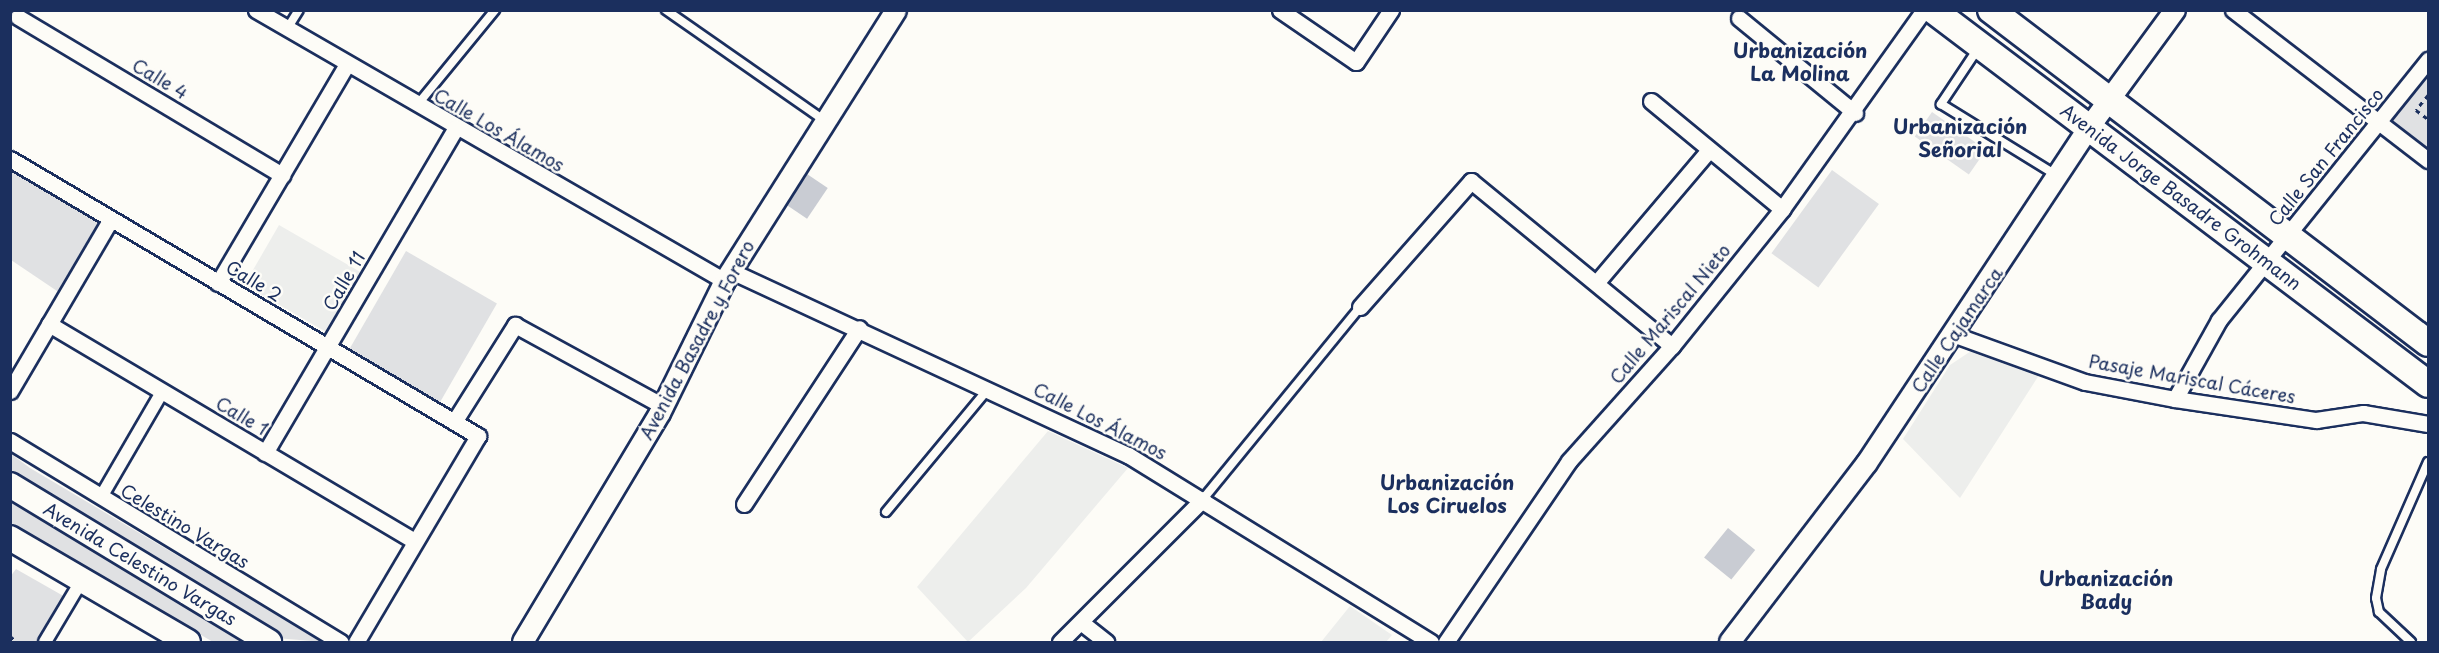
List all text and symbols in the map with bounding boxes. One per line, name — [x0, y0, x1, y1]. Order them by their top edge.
district label: Urbanización La Molina — [1733, 39, 1867, 86]
street label: Calle 4 — [128, 54, 192, 104]
street label: Calle Los Álamos — [429, 83, 569, 177]
street label: Calle San Francisco — [2264, 84, 2388, 230]
street label: Avenida Jorge Basadre Grohmann — [2056, 99, 2306, 295]
district label: Urbanización Señorial — [1893, 114, 2027, 161]
street label: Avenida Basadre y Forero — [635, 237, 759, 443]
street label: Calle Mariscal Nieto — [1605, 239, 1735, 389]
street label: Calle 11 — [318, 248, 370, 314]
street label: Calle 2 — [222, 256, 286, 306]
street label: Calle Cajamarca — [1907, 263, 2007, 397]
street label: Pasaje Mariscal Cáceres — [2086, 350, 2298, 408]
street label: Calle Los Álamos — [1029, 378, 1171, 464]
street label: Calle 1 — [212, 392, 272, 440]
district label: Urbanización Los Ciruelos — [1380, 471, 1514, 518]
street label: Celestino Vargas — [117, 479, 253, 573]
street label: Avenida Celestino Vargas — [40, 498, 240, 630]
district label: Urbanización Bady — [2039, 567, 2173, 614]

